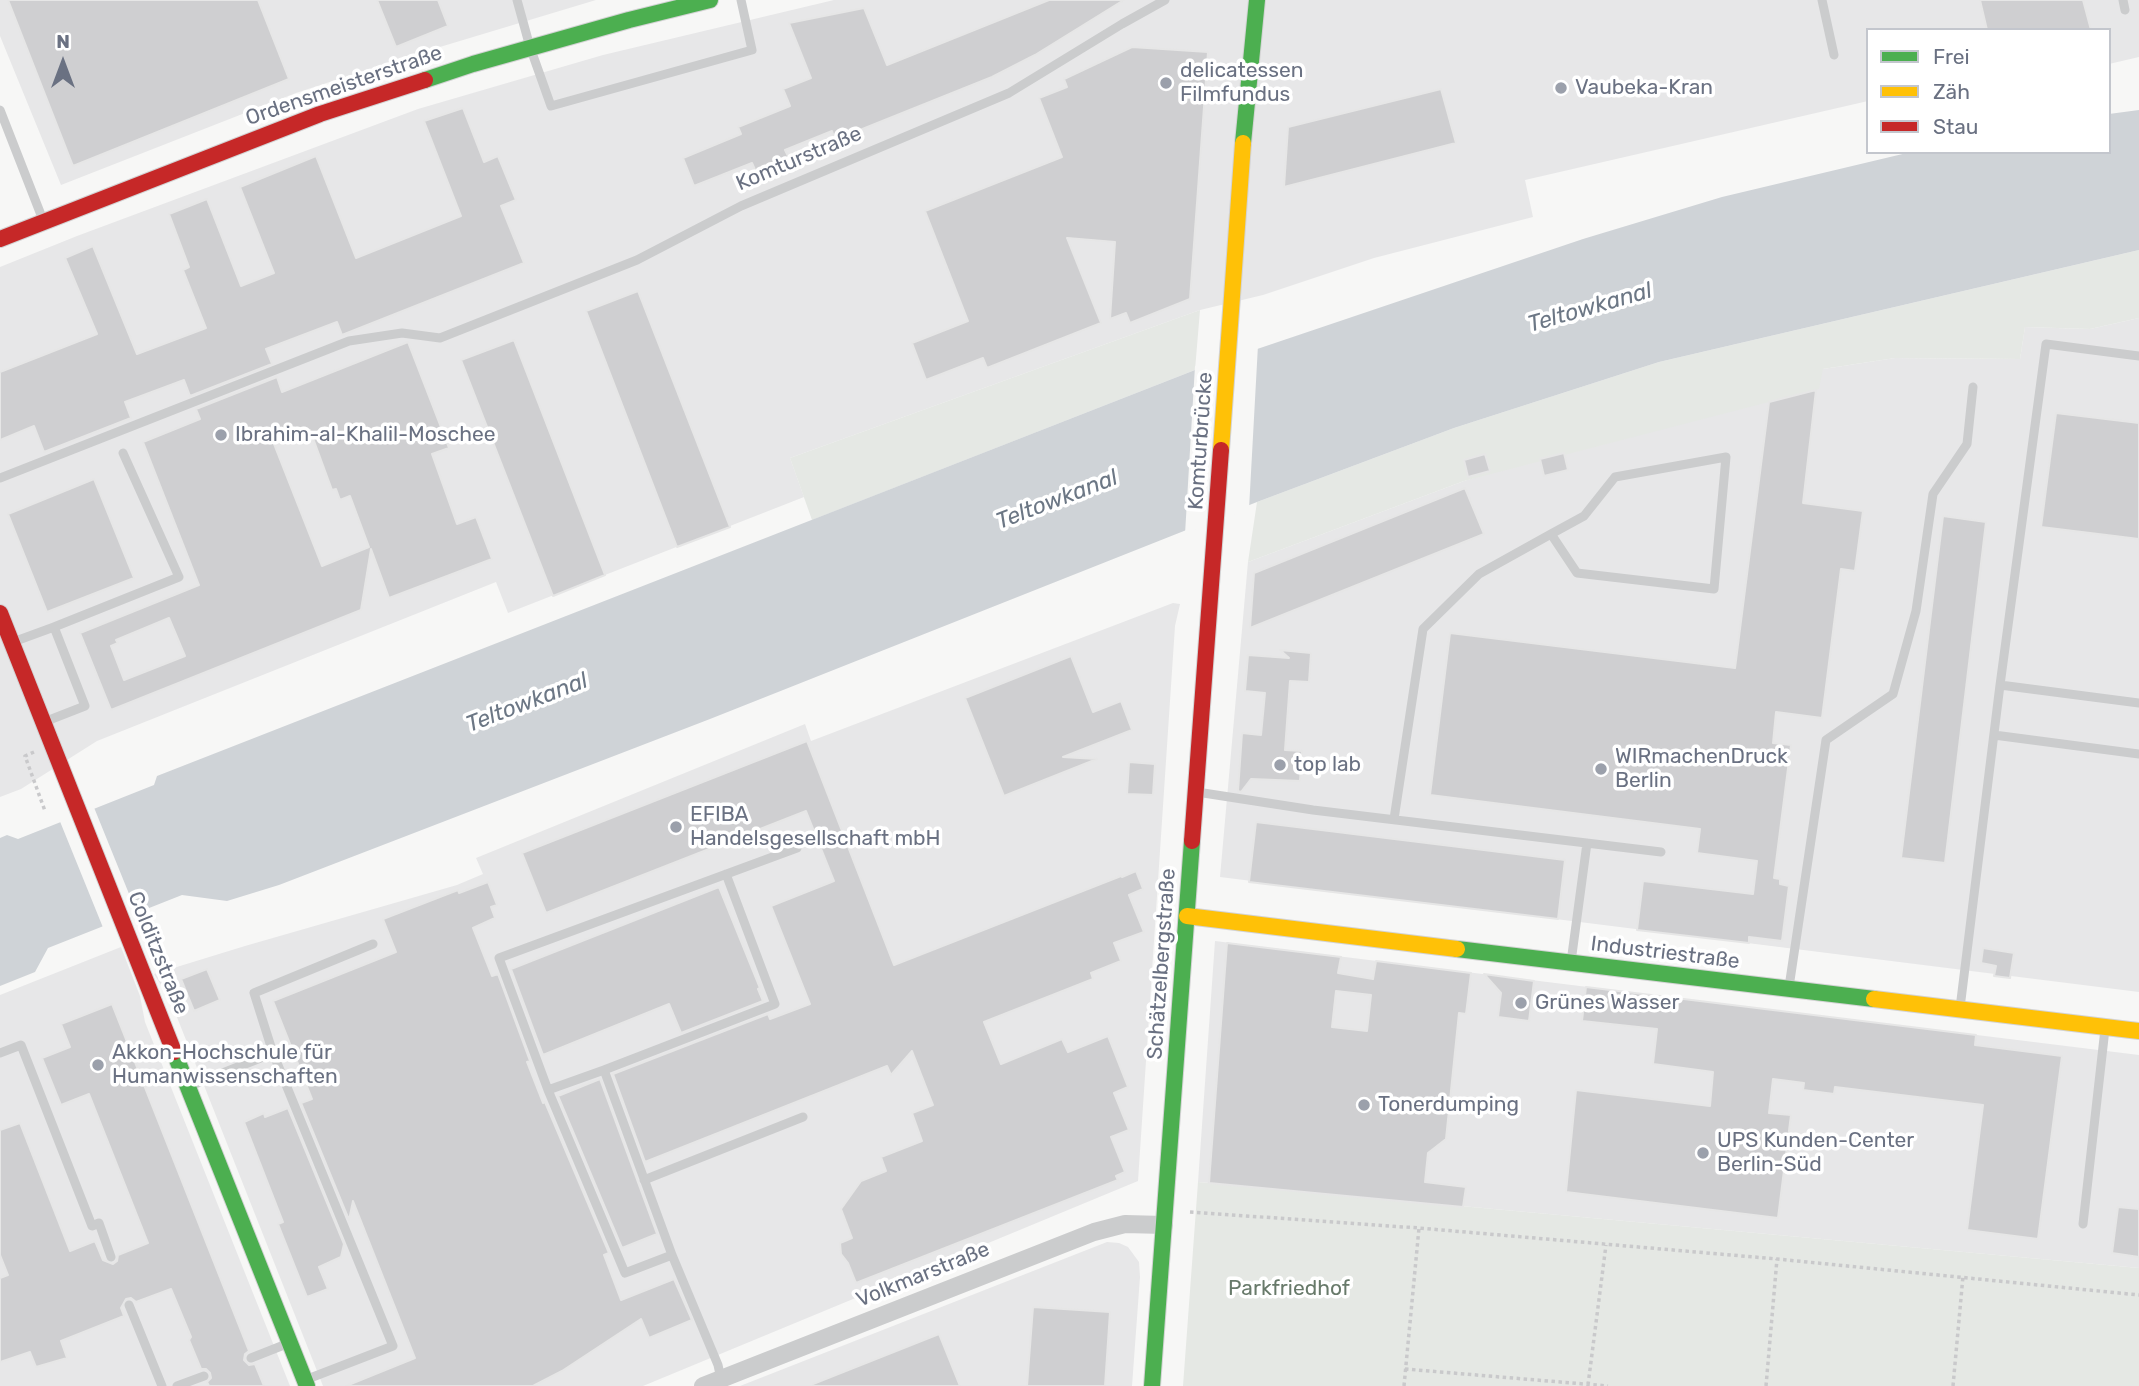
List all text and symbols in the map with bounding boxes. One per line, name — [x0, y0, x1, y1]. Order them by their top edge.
north arrow — [28, 28, 98, 98]
legend — [1866, 28, 2111, 154]
text: N — [56, 30, 70, 53]
street label: Ordensmeisterstraße — [242, 41, 446, 131]
text: Frei — [1933, 44, 1970, 69]
place label: delicatessen Filmfundus — [1180, 58, 1303, 108]
marker: delicatessen Filmfundus — [1158, 75, 1174, 91]
place label: Vaubeka-Kran — [1575, 75, 1713, 101]
text: Zäh — [1933, 79, 1970, 104]
marker: Vaubeka-Kran — [1553, 80, 1569, 96]
text: Stau — [1933, 114, 1979, 139]
street label: Komturstraße — [732, 121, 866, 197]
water label: Teltowkanal — [1525, 277, 1655, 339]
street label: Komturbrücke — [1184, 371, 1218, 511]
place label: Ibrahim-al-Khalil-Moschee — [235, 422, 495, 448]
marker: Ibrahim-al-Khalil-Moschee — [213, 427, 229, 443]
water label: Teltowkanal — [992, 464, 1122, 536]
water label: Teltowkanal — [462, 667, 592, 739]
place label: WIRmachenDruck Berlin — [1615, 744, 1788, 794]
place label: top lab — [1294, 752, 1361, 778]
marker: top lab — [1272, 757, 1288, 773]
marker: WIRmachenDruck Berlin — [1593, 761, 1609, 777]
place label: EFIBA Handelsgesellschaft mbH — [690, 802, 941, 852]
marker: EFIBA Handelsgesellschaft mbH — [668, 819, 684, 835]
street label: Schätzelbergstraße — [1143, 868, 1181, 1060]
street label: Colditzstraße — [122, 888, 194, 1018]
street label: Industriestraße — [1589, 931, 1741, 975]
place label: Grünes Wasser — [1535, 990, 1679, 1016]
marker: Grünes Wasser — [1513, 995, 1529, 1011]
place label: Akkon-Hochschule für Humanwissenschaften — [112, 1040, 338, 1090]
marker: Akkon-Hochschule für Humanwissenschaften — [90, 1057, 106, 1073]
place label: Tonerdumping — [1378, 1092, 1519, 1118]
marker: Tonerdumping — [1356, 1097, 1372, 1113]
place label: UPS Kunden-Center Berlin-Süd — [1717, 1128, 1914, 1178]
marker: UPS Kunden-Center Berlin-Süd — [1695, 1145, 1711, 1161]
street label: Volkmarstraße — [853, 1237, 993, 1313]
park label: Parkfriedhof — [1228, 1276, 1350, 1302]

